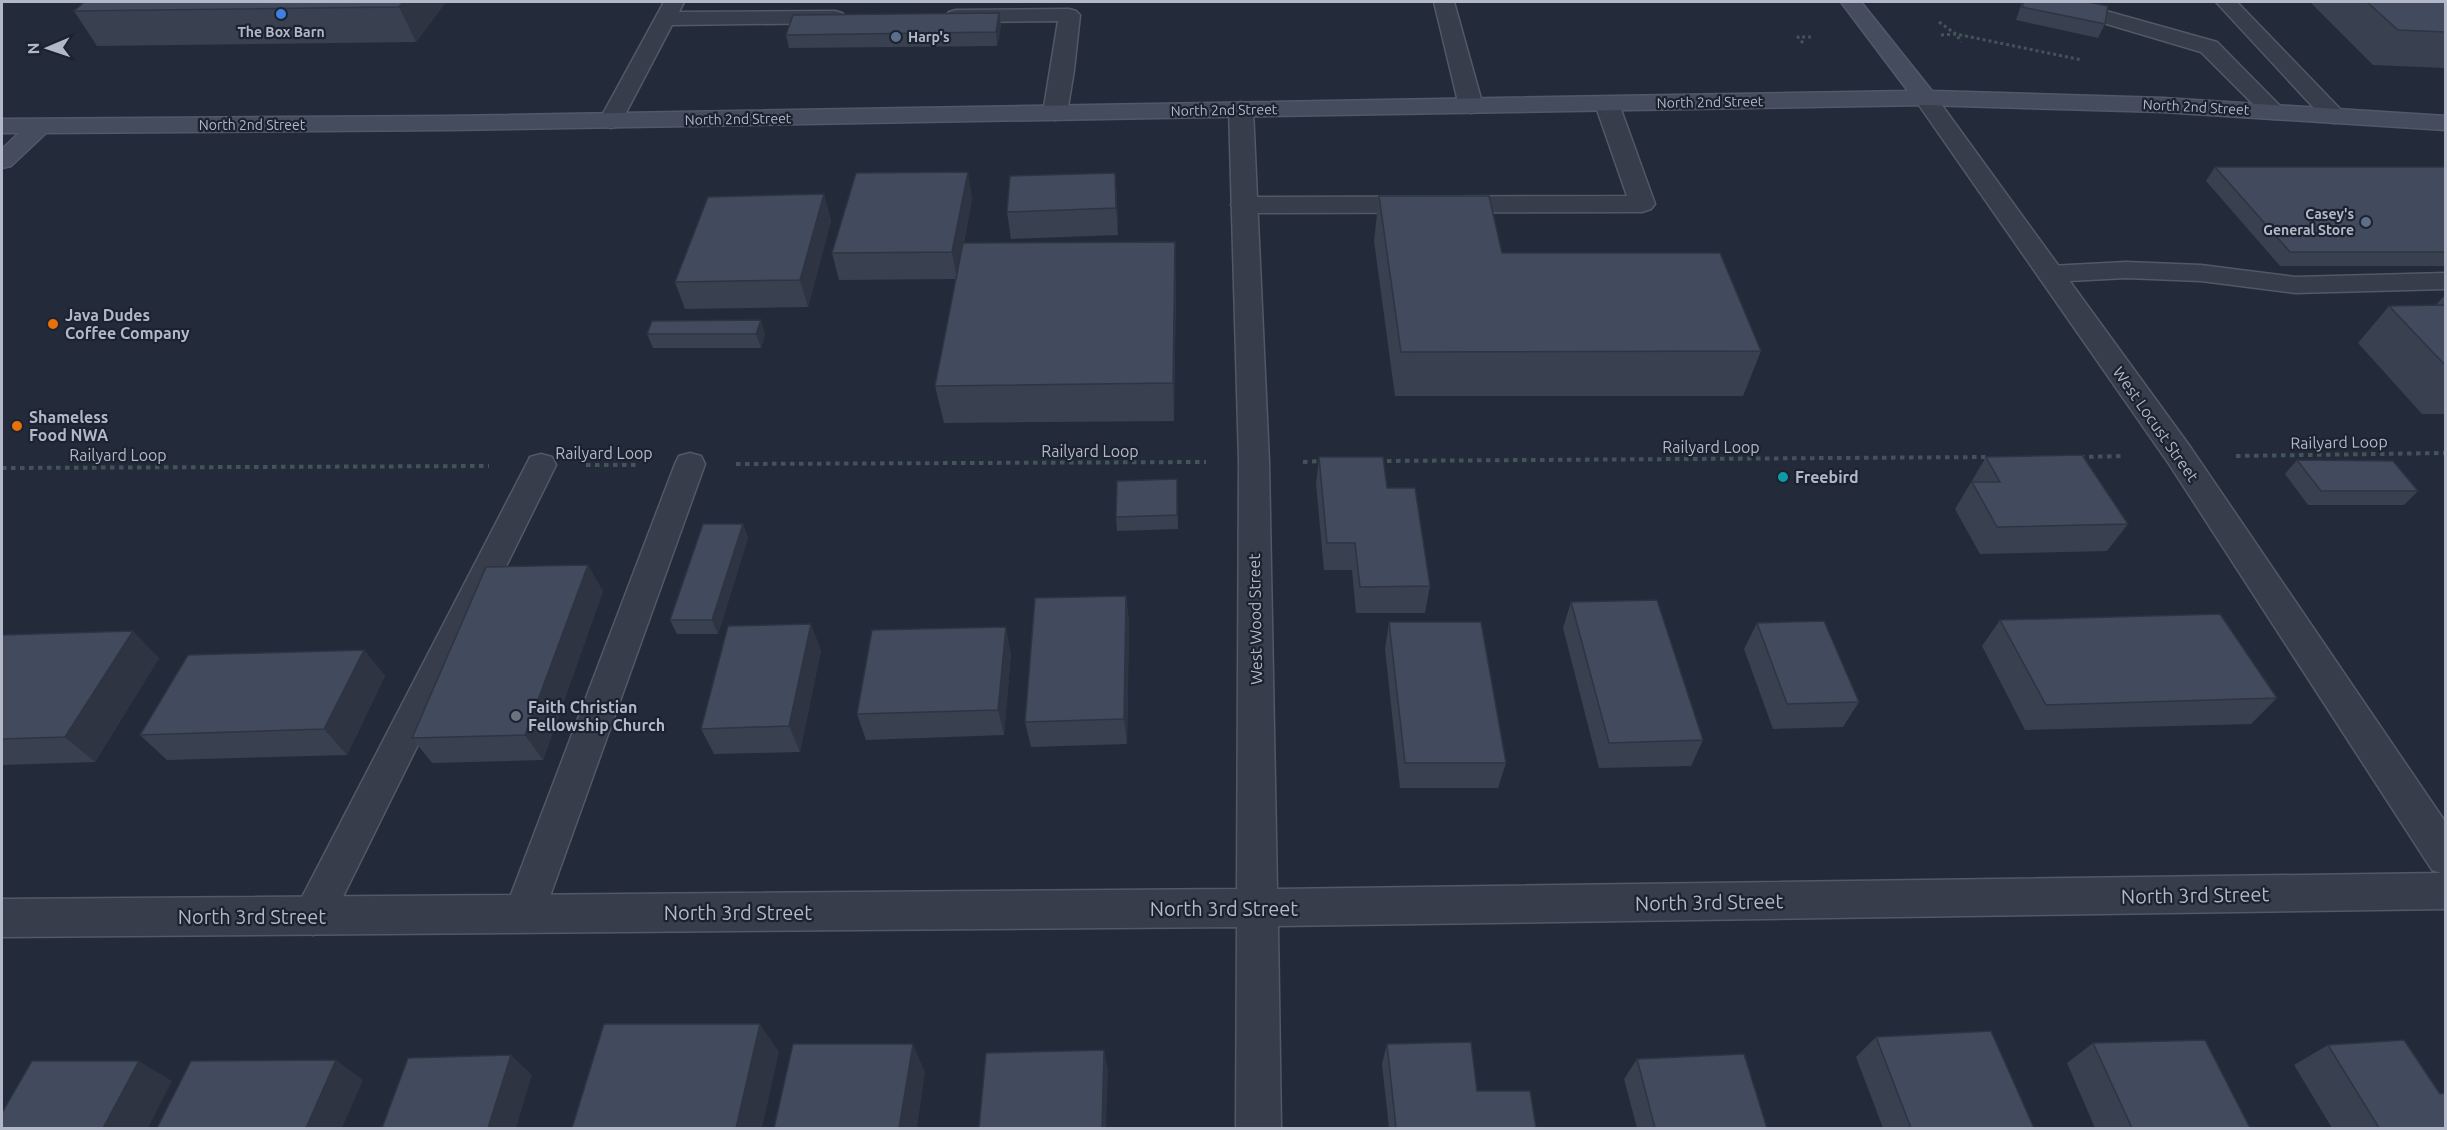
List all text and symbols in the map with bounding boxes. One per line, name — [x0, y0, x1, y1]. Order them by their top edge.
marker: The Box Barn — [274, 7, 288, 21]
north arrow — [18, 18, 78, 78]
place label: The Box Barn — [237, 24, 325, 40]
place label: Harp's — [908, 29, 950, 45]
marker: Harp's — [889, 30, 903, 44]
text: N — [24, 42, 42, 55]
street label: North 2nd Street — [1657, 93, 1764, 111]
street label: North 2nd Street — [2142, 96, 2250, 118]
street label: North 2nd Street — [1171, 101, 1278, 119]
street label: North 2nd Street — [685, 110, 792, 128]
street label: North 2nd Street — [199, 117, 306, 133]
place label: Casey's General Store — [2263, 206, 2354, 238]
marker: Casey's General Store — [2359, 215, 2373, 229]
place label: Java Dudes Coffee Company — [65, 306, 190, 342]
marker: Java Dudes Coffee Company — [46, 317, 60, 331]
street label: West Locust Street — [2110, 363, 2203, 485]
place label: Shameless Food NWA — [29, 408, 109, 444]
marker: Shameless Food NWA — [10, 419, 24, 433]
street label: Railyard Loop — [2290, 432, 2388, 452]
street label: Railyard Loop — [1662, 438, 1760, 456]
street label: Railyard Loop — [1041, 442, 1139, 460]
street label: Railyard Loop — [555, 444, 653, 462]
street label: Railyard Loop — [69, 446, 167, 464]
place label: Freebird — [1795, 468, 1859, 486]
marker: Freebird — [1776, 470, 1790, 484]
street label: West Wood Street — [1245, 553, 1265, 685]
place label: Faith Christian Fellowship Church — [528, 698, 665, 734]
marker: Faith Christian Fellowship Church — [509, 709, 523, 723]
street label: North 3rd Street — [2121, 882, 2270, 908]
street label: North 3rd Street — [1635, 889, 1784, 915]
street label: North 3rd Street — [1150, 897, 1298, 920]
street label: North 3rd Street — [664, 901, 812, 924]
street label: North 3rd Street — [178, 905, 326, 928]

